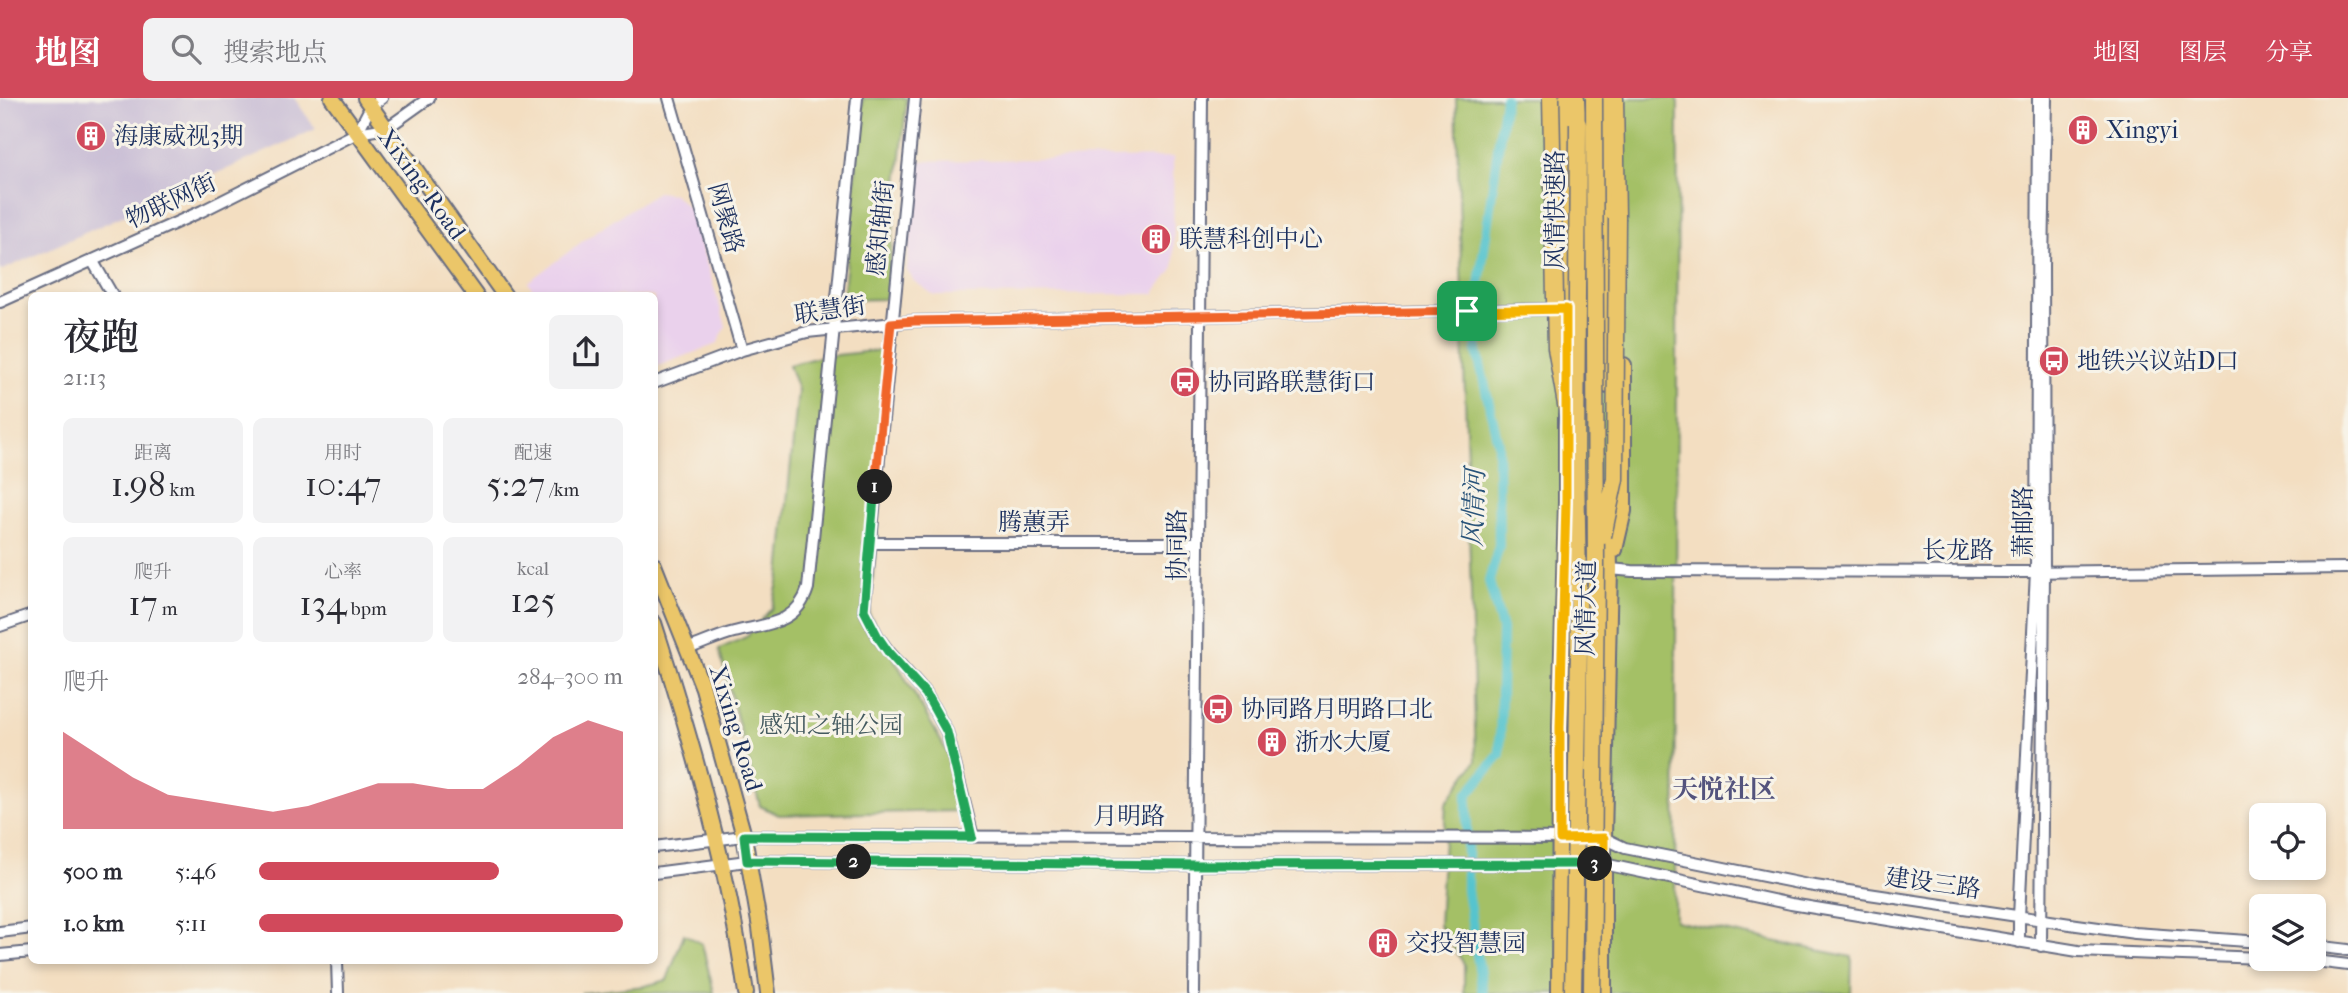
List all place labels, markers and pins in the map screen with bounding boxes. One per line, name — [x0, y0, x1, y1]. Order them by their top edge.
building icon: Xingyi — [2066, 113, 2100, 147]
place label: Xingyi — [2106, 116, 2178, 144]
building icon: 海康威视3期 — [74, 119, 108, 153]
place label: 海康威视3期 — [114, 122, 244, 150]
building icon: 联慧科创中心 — [1139, 222, 1173, 256]
place label: 联慧科创中心 — [1179, 225, 1323, 253]
pin — [1437, 281, 1497, 341]
bus stop icon: 地铁兴议站D口 — [2037, 344, 2071, 378]
place label: 地铁兴议站D口 — [2077, 347, 2239, 375]
bus stop icon: 协同路联慧街口 — [1168, 365, 1202, 399]
place label: 协同路联慧街口 — [1208, 368, 1376, 396]
pin: 1 — [858, 470, 892, 504]
bus stop icon: 协同路月明路口北 — [1201, 692, 1235, 726]
place label: 协同路月明路口北 — [1241, 695, 1433, 723]
building icon: 浙水大厦 — [1255, 725, 1289, 759]
place label: 浙水大厦 — [1295, 728, 1391, 756]
pin: 2 — [836, 844, 872, 880]
pin: 3 — [1578, 846, 1612, 882]
building icon: 交投智慧园 — [1366, 926, 1400, 960]
place label: 交投智慧园 — [1406, 929, 1526, 957]

